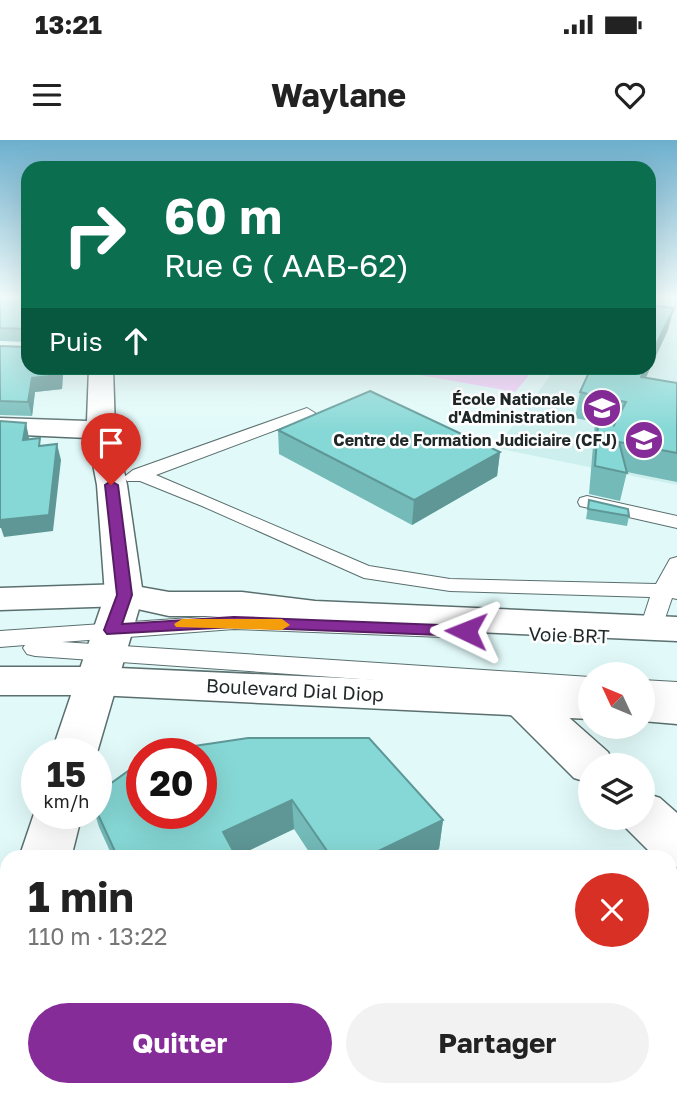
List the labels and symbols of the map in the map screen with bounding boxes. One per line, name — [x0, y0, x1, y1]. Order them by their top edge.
school or university icon: École Nationale d'Administration — [581, 387, 623, 429]
place label: École Nationale d'Administration — [448, 389, 575, 427]
pin — [81, 413, 141, 485]
school or university icon: Centre de Formation Judiciaire (CFJ) — [623, 419, 665, 461]
place label: Centre de Formation Judiciaire (CFJ) — [333, 430, 617, 450]
position arrow — [429, 594, 503, 668]
street label: Voie BRT — [528, 622, 610, 647]
north arrow — [578, 662, 654, 738]
street label: Boulevard Dial Diop — [206, 673, 385, 706]
speed limit sign: 20 — [126, 738, 217, 829]

